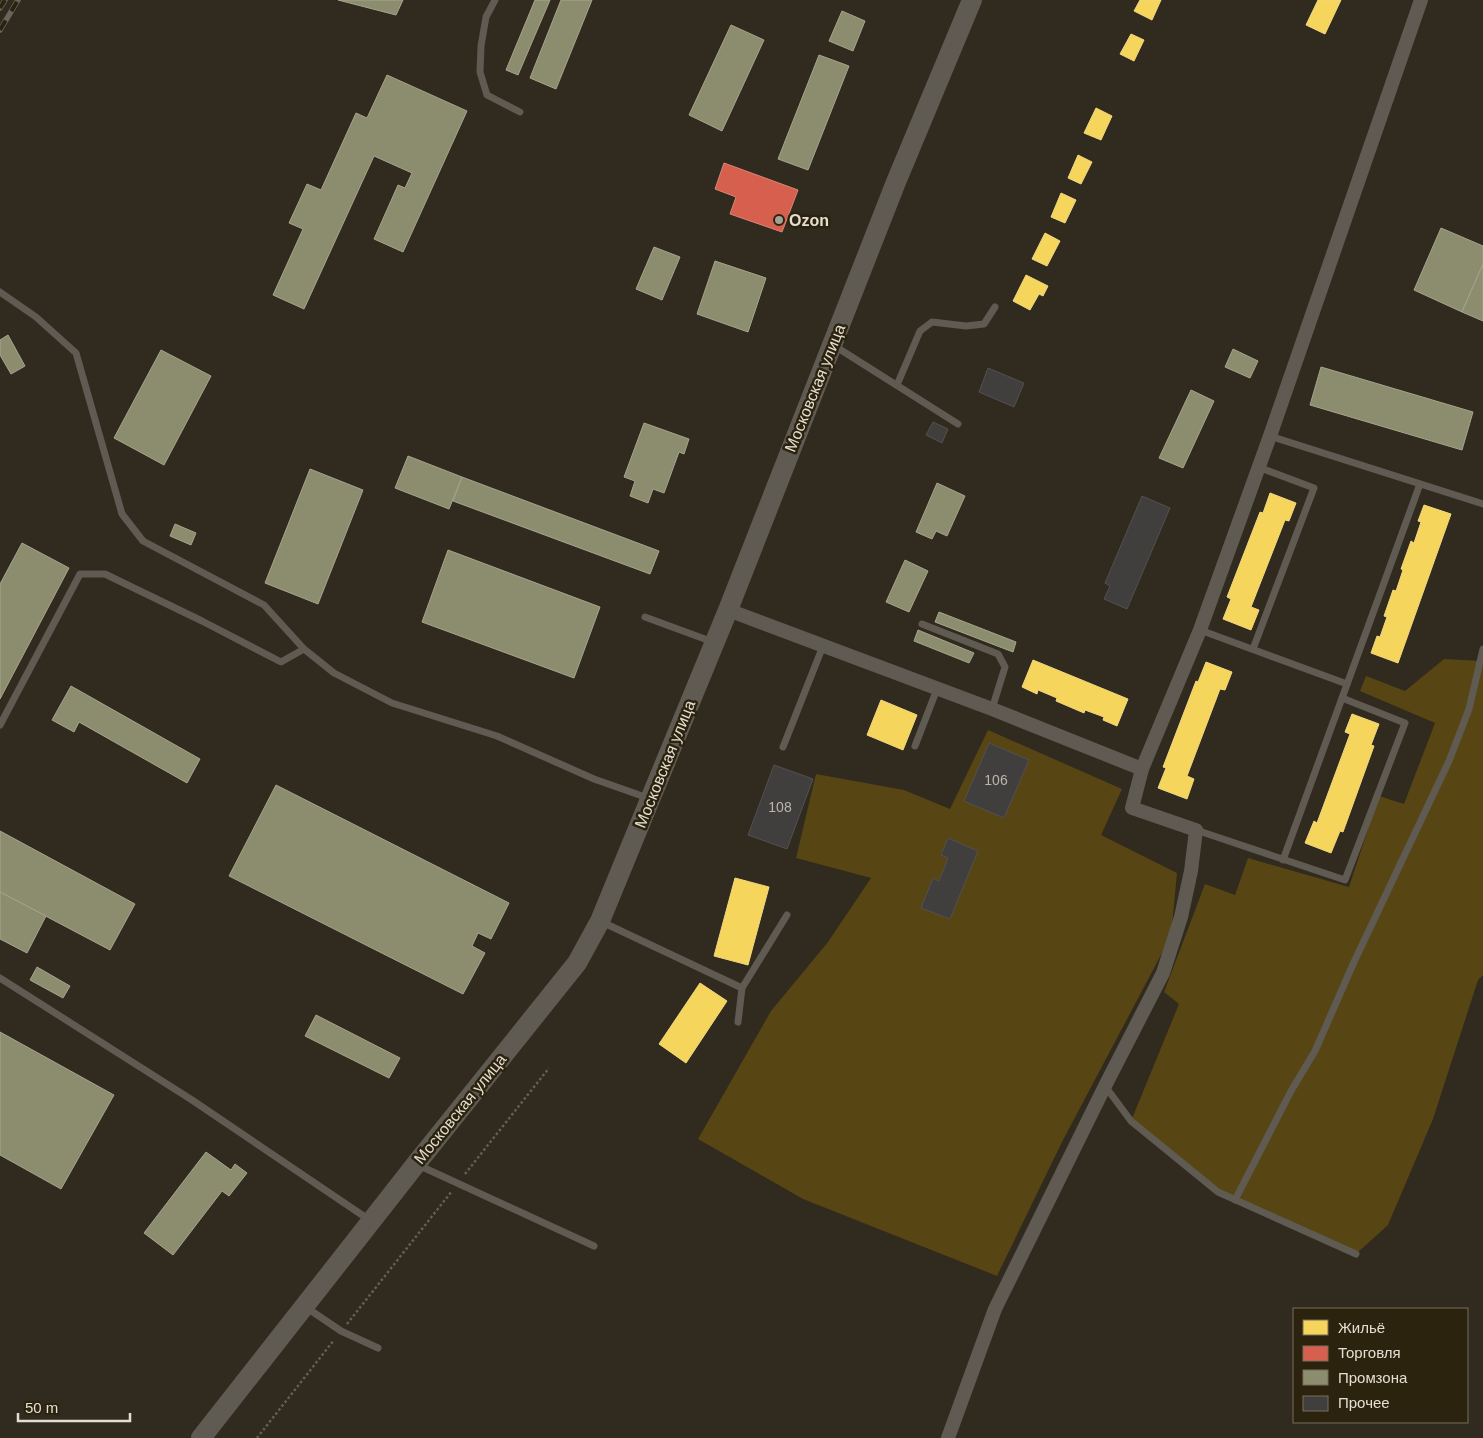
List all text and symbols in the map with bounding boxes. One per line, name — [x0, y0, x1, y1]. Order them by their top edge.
place label: Ozon — [789, 212, 829, 229]
marker: Ozon — [773, 214, 785, 226]
street label: Московская улица — [782, 322, 848, 454]
street label: Московская улица — [632, 698, 698, 830]
house number: 106 — [984, 772, 1008, 788]
house number: 108 — [768, 799, 792, 815]
street label: Московская улица — [411, 1051, 510, 1167]
legend — [1293, 1308, 1468, 1423]
text: Жильё — [1338, 1319, 1385, 1336]
text: Торговля — [1338, 1344, 1401, 1361]
text: Промзона — [1338, 1369, 1408, 1386]
scale bar — [18, 1390, 130, 1422]
text: Прочее — [1338, 1394, 1390, 1411]
text: 50 m — [25, 1399, 58, 1416]

